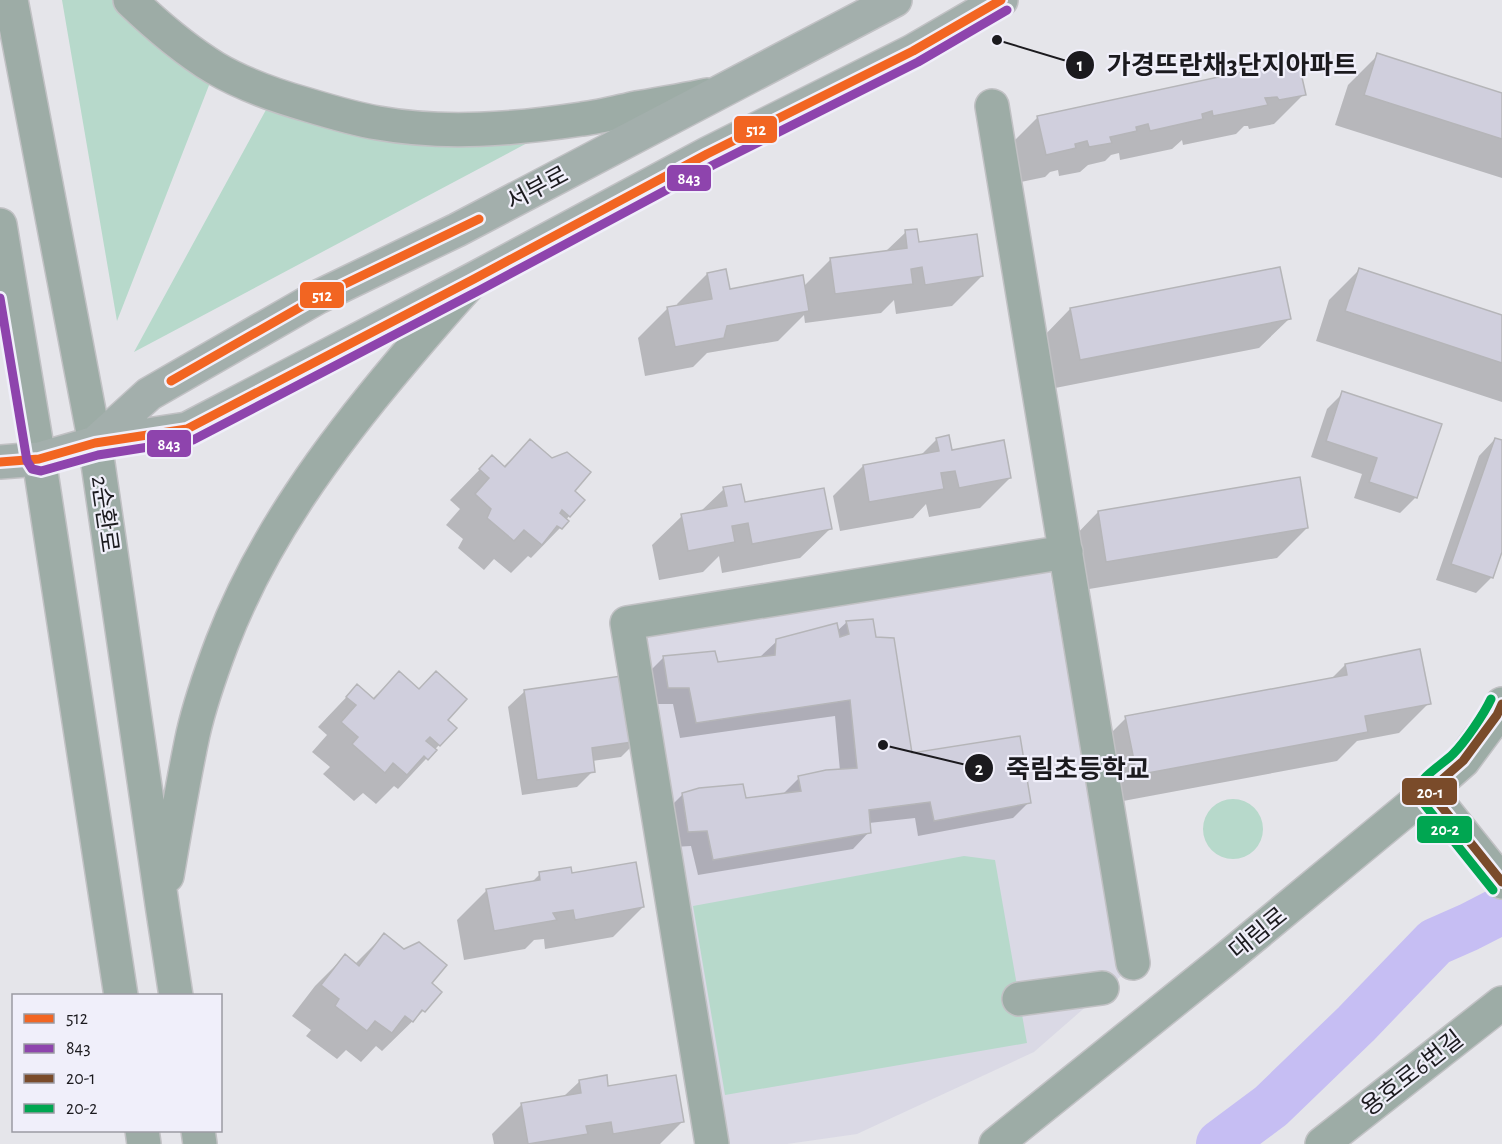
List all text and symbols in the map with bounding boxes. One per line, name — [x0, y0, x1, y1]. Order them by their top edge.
callout: 가경뜨란채3단지아파트 — [1065, 43, 1369, 87]
text: 가경뜨란채3단지아파트 — [1107, 51, 1357, 79]
text: 1 — [1077, 57, 1083, 75]
line badge: 512 — [733, 115, 778, 144]
text: 512 — [746, 122, 767, 138]
street label: 서부로 — [502, 162, 572, 215]
line badge: 843 — [666, 164, 712, 192]
text: 843 — [678, 171, 701, 187]
line badge: 512 — [299, 281, 345, 309]
text: 512 — [312, 288, 333, 304]
line badge: 843 — [146, 429, 192, 458]
text: 843 — [158, 437, 181, 453]
street label: 2순환로 — [87, 474, 122, 554]
callout: 죽림초등학교 — [964, 746, 1162, 790]
text: 죽림초등학교 — [1006, 756, 1150, 783]
text: 2 — [975, 761, 984, 779]
line badge: 20-1 — [1401, 777, 1458, 806]
text: 20-1 — [1417, 785, 1443, 801]
line badge: 20-2 — [1416, 815, 1473, 844]
text: 20-2 — [1431, 822, 1460, 838]
street label: 대림로 — [1225, 903, 1292, 964]
legend — [12, 994, 222, 1132]
text: 512 — [66, 1010, 88, 1028]
street label: 용호로6번길 — [1357, 1026, 1468, 1121]
text: 843 — [66, 1040, 91, 1058]
text: 20-1 — [66, 1070, 95, 1088]
text: 20-2 — [66, 1100, 97, 1118]

